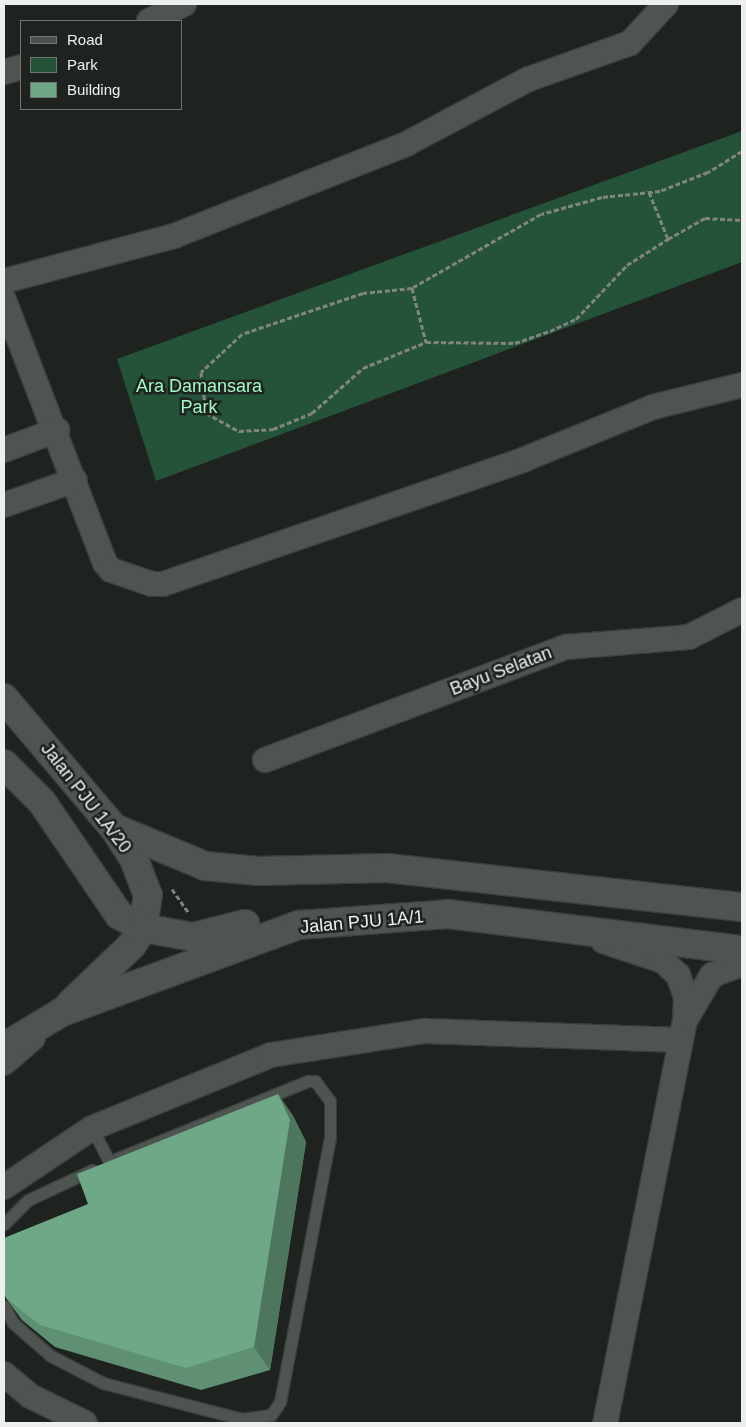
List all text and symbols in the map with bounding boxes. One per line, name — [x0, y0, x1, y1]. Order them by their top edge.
legend — [20, 20, 182, 110]
text: Road — [67, 31, 103, 48]
text: Park — [67, 56, 98, 73]
text: Building — [67, 81, 120, 98]
park label: Ara Damansara Park — [136, 376, 262, 418]
street label: Bayu Selatan — [447, 642, 555, 700]
street label: Jalan PJU 1A/20 — [36, 739, 136, 857]
street label: Jalan PJU 1A/1 — [299, 906, 425, 938]

